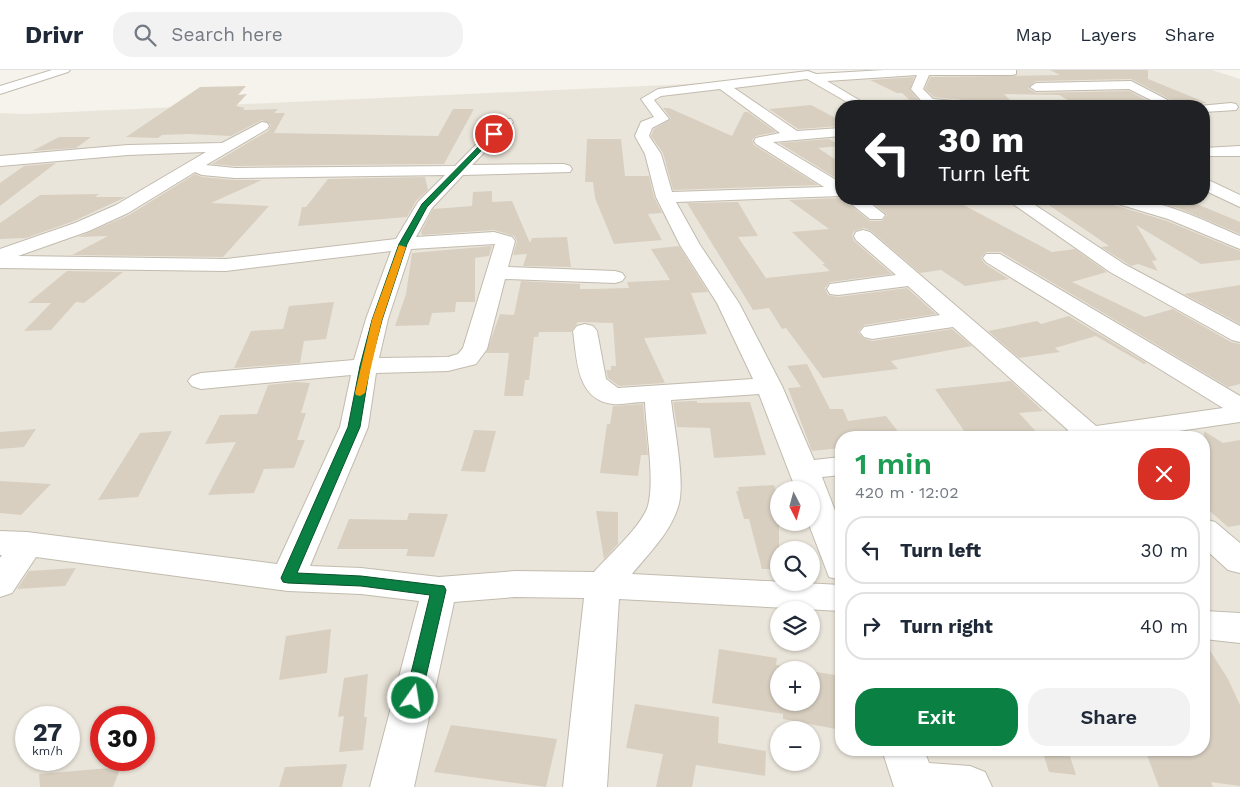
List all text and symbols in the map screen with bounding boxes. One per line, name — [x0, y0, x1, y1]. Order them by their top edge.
search box — [113, 12, 463, 57]
text: Drivr — [25, 21, 83, 49]
icon: search — [131, 21, 159, 49]
text: Search here — [171, 23, 283, 46]
text: Map — [1015, 24, 1052, 45]
text: Layers — [1080, 24, 1137, 45]
text: Share — [1165, 24, 1215, 45]
pin — [473, 113, 515, 155]
text: 30 m — [938, 119, 1024, 161]
icon: arrive — [480, 120, 508, 148]
icon: left — [855, 120, 920, 185]
text: Turn left — [938, 161, 1030, 186]
text: 1 min — [855, 446, 932, 481]
button: close — [1138, 448, 1190, 500]
north arrow — [770, 481, 820, 531]
map controls — [770, 481, 820, 771]
text: 420 m · 12:02 — [855, 483, 959, 502]
icon: left — [857, 536, 885, 564]
text: Turn left — [900, 539, 981, 562]
text: 30 m — [1141, 539, 1188, 562]
button: search — [770, 541, 820, 591]
button: layers — [770, 601, 820, 651]
icon: right — [857, 612, 885, 640]
text: Turn right — [900, 615, 993, 638]
text: 40 m — [1140, 615, 1188, 638]
button: + — [770, 661, 820, 711]
position arrow — [386, 671, 438, 723]
button: Exit — [855, 688, 1018, 746]
button: Share — [1028, 688, 1190, 746]
speed limit sign: 30 — [90, 706, 155, 771]
text: 27 — [33, 718, 62, 747]
button: − — [770, 721, 820, 771]
text: km/h — [32, 744, 63, 758]

